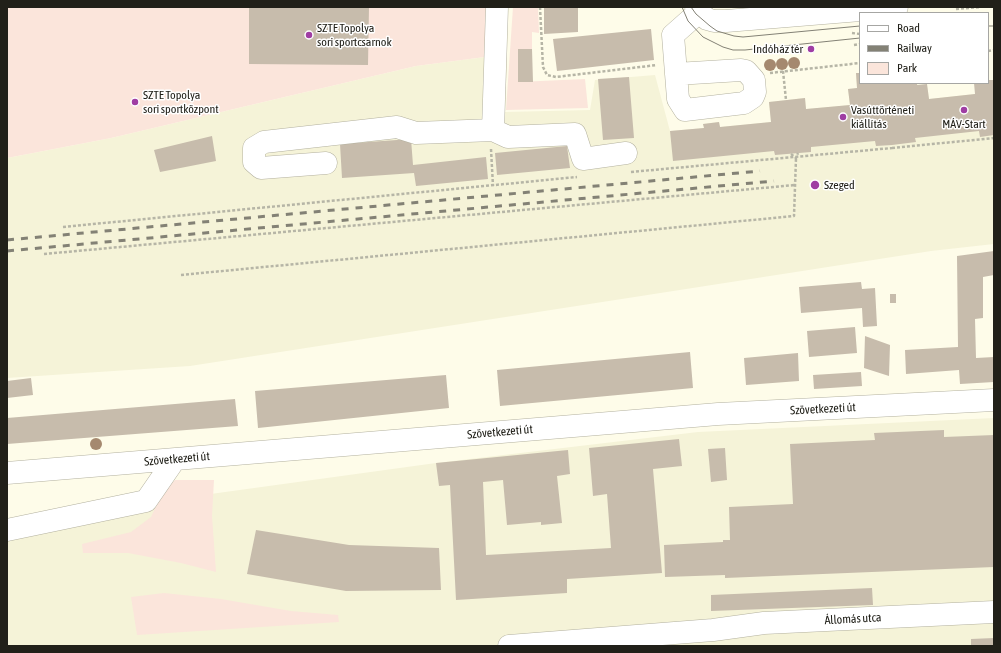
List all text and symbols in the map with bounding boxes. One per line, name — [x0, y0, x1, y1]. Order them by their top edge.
legend — [859, 12, 989, 84]
place label: SZTE Topolya sori sportcsarnok — [317, 21, 392, 49]
text: Road — [897, 21, 920, 35]
marker: SZTE Topolya sori sportcsarnok — [304, 30, 314, 40]
text: Railway — [897, 41, 932, 55]
place label: Indóház tér — [753, 42, 803, 56]
marker: Indóház tér — [806, 44, 816, 54]
text: Park — [897, 61, 917, 75]
place label: SZTE Topolya sori sportközpont — [143, 88, 219, 116]
marker: SZTE Topolya sori sportközpont — [130, 97, 140, 107]
place label: Vasúttörténeti kiállítás — [851, 103, 914, 131]
marker: MÁV-Start — [959, 105, 969, 115]
marker: Vasúttörténeti kiállítás — [838, 112, 848, 122]
place label: MÁV-Start — [942, 117, 986, 131]
place label: Szeged — [824, 178, 855, 192]
marker: Szeged — [809, 179, 821, 191]
street label: Szövetkezeti út — [790, 400, 856, 418]
street label: Szövetkezeti út — [467, 422, 533, 442]
street label: Szövetkezeti út — [144, 449, 210, 469]
street label: Állomás utca — [824, 610, 882, 628]

